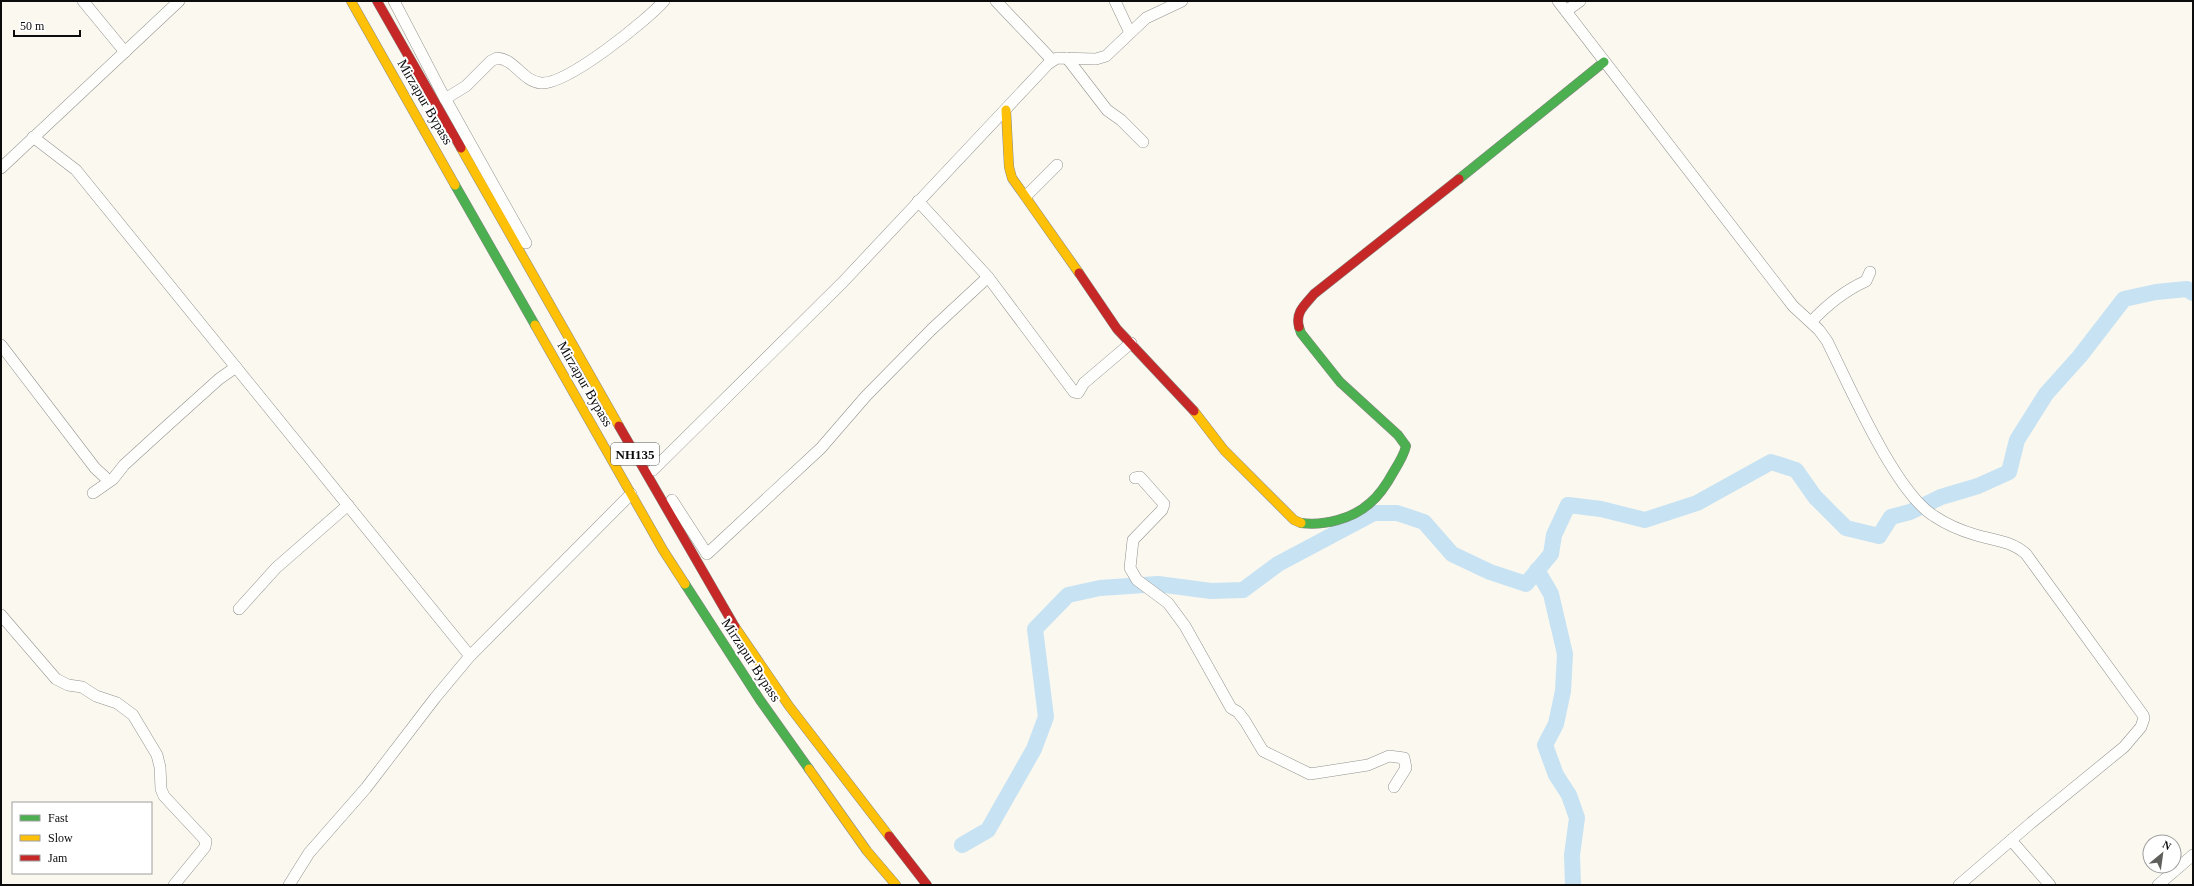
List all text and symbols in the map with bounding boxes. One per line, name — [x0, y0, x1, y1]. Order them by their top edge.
scale bar — [14, 12, 80, 38]
text: 50 m — [20, 19, 45, 33]
street label: Mirzapur Bypass — [394, 57, 456, 147]
street label: Mirzapur Bypass — [554, 339, 616, 429]
road number: NH135 — [611, 443, 659, 465]
street label: Mirzapur Bypass — [719, 616, 783, 704]
legend — [12, 802, 152, 874]
text: Fast — [48, 811, 69, 825]
text: Slow — [48, 831, 73, 845]
north arrow — [2142, 834, 2182, 874]
text: N — [2160, 838, 2173, 852]
text: Jam — [48, 851, 68, 865]

